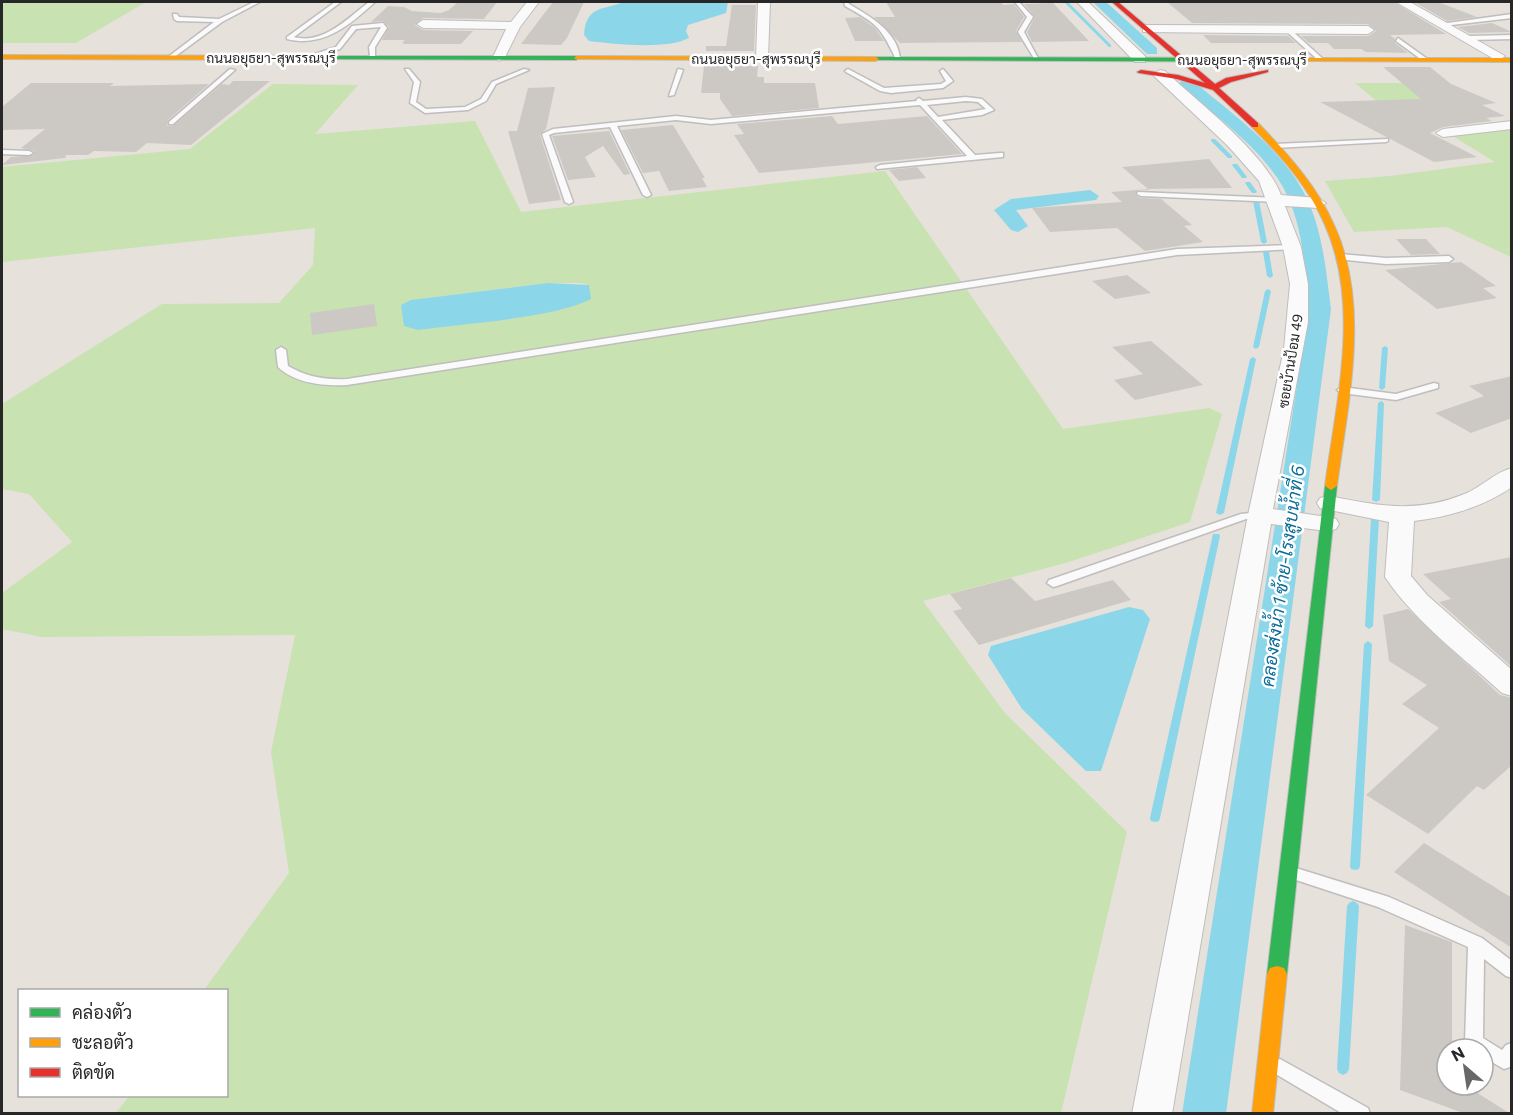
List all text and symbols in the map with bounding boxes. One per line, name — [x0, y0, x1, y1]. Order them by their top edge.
street label: ถนนอยุธยา-สุพรรณบุรี — [206, 49, 336, 68]
street label: ถนนอยุธยา-สุพรรณบุรี — [691, 50, 821, 69]
street label: ถนนอยุธยา-สุพรรณบุรี — [1177, 51, 1307, 70]
street label: ซอยบ้านป้อม 49 — [1274, 313, 1306, 409]
water label: คลองส่งน้ำ 1 ซ้าย-โรงสูบน้ำที่ 6 — [1252, 463, 1311, 689]
legend — [18, 989, 228, 1097]
text: คล่องตัว — [72, 1001, 132, 1023]
text: ชะลอตัว — [72, 1031, 134, 1053]
north arrow — [1435, 1037, 1495, 1097]
text: N — [1448, 1042, 1467, 1065]
text: ติดขัด — [72, 1061, 115, 1083]

